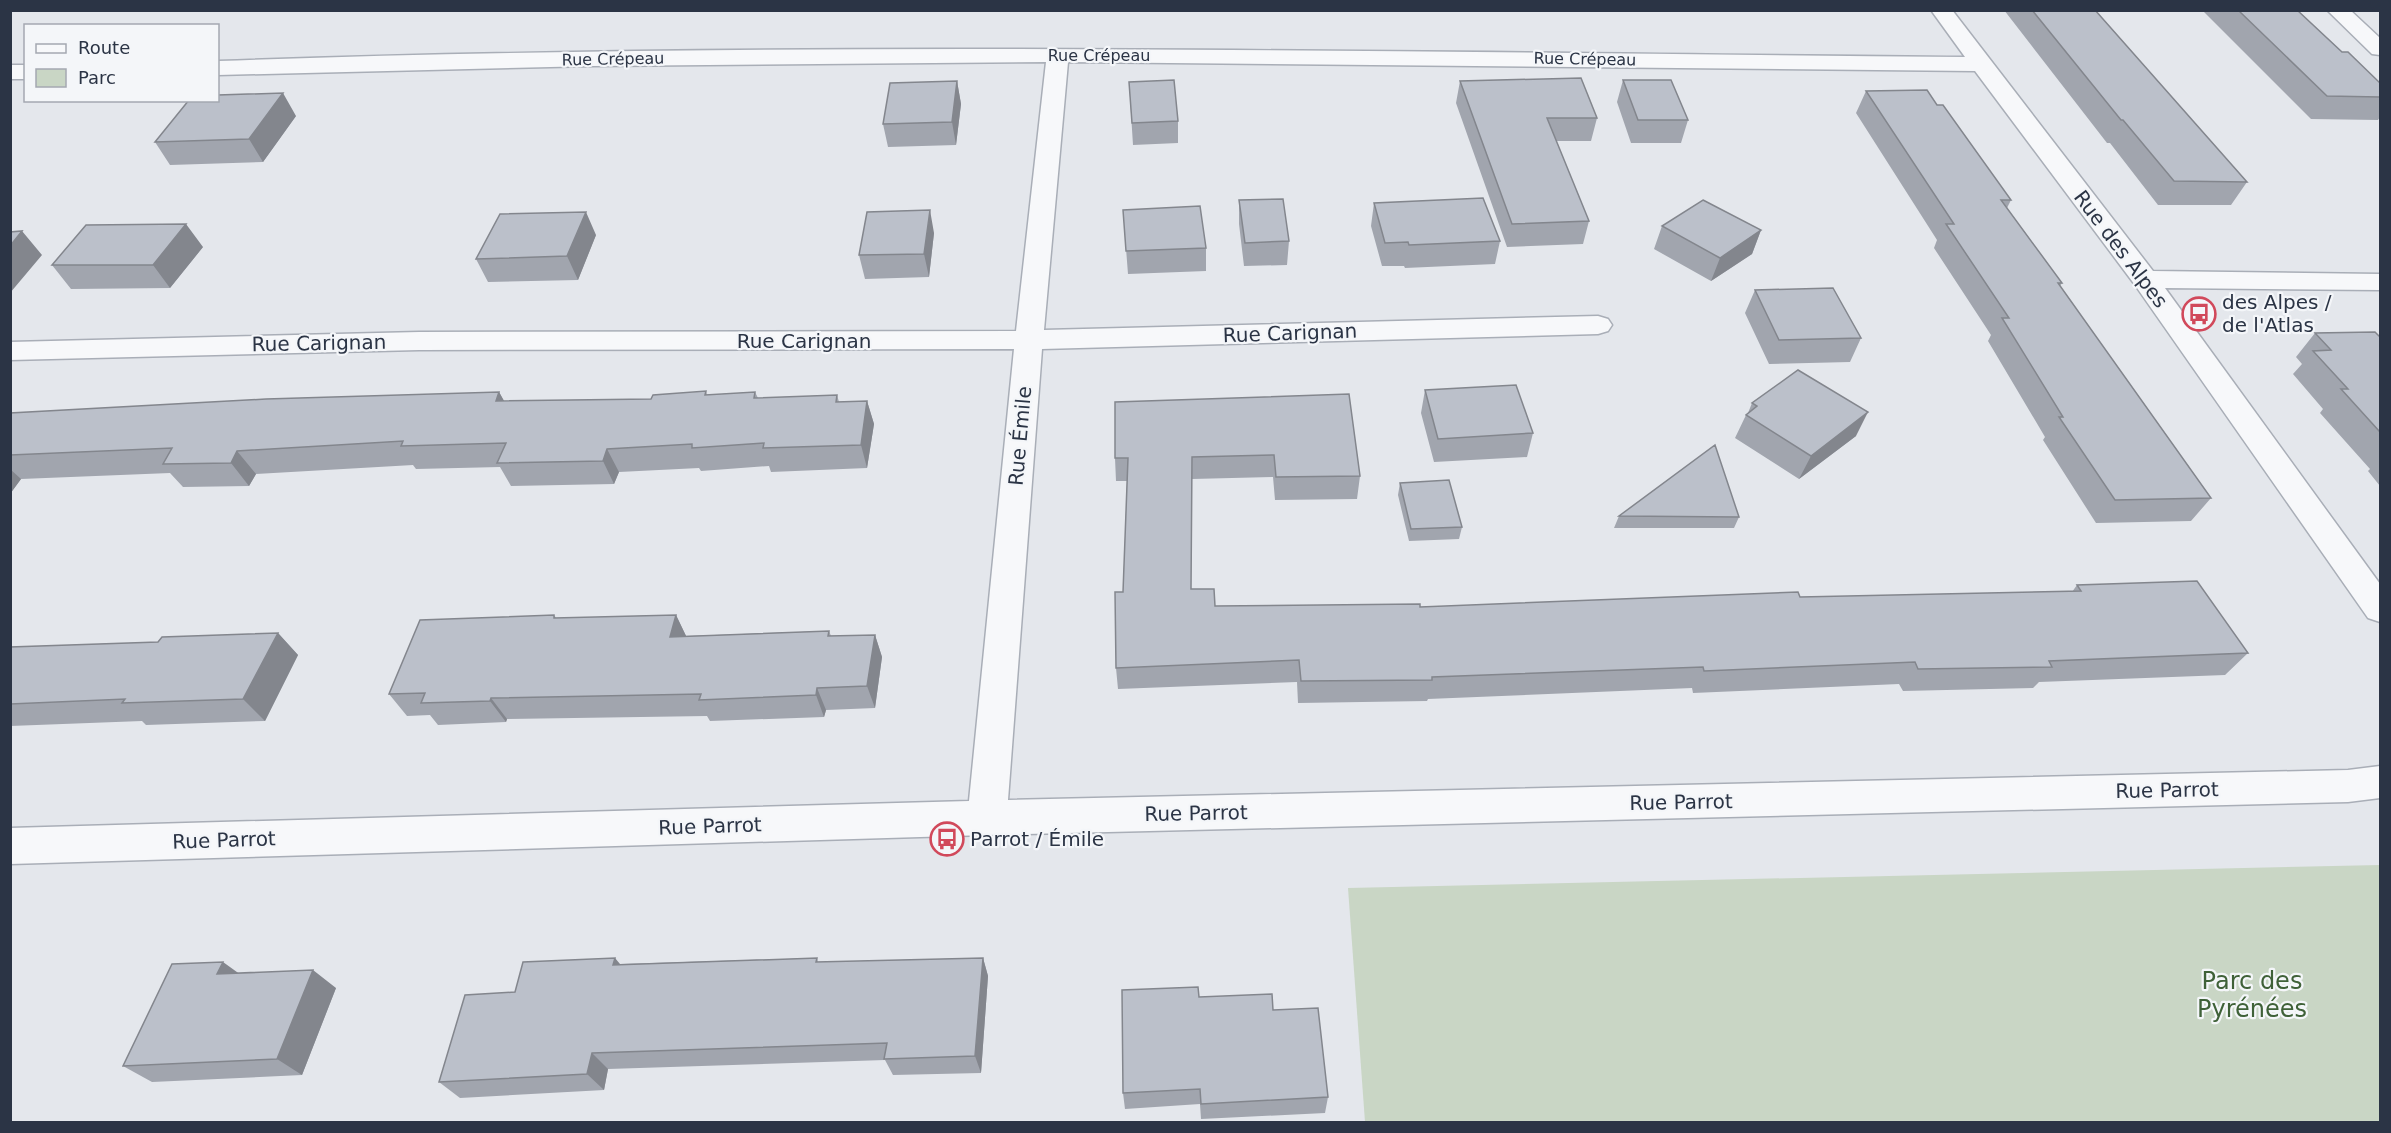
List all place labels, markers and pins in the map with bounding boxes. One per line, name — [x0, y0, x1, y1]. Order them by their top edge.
place label: des Alpes / de l'Atlas — [2222, 290, 2332, 337]
bus stop icon: des Alpes / de l'Atlas — [2181, 296, 2217, 332]
bus stop icon: Parrot / Émile — [929, 821, 965, 857]
place label: Parrot / Émile — [970, 827, 1104, 851]

